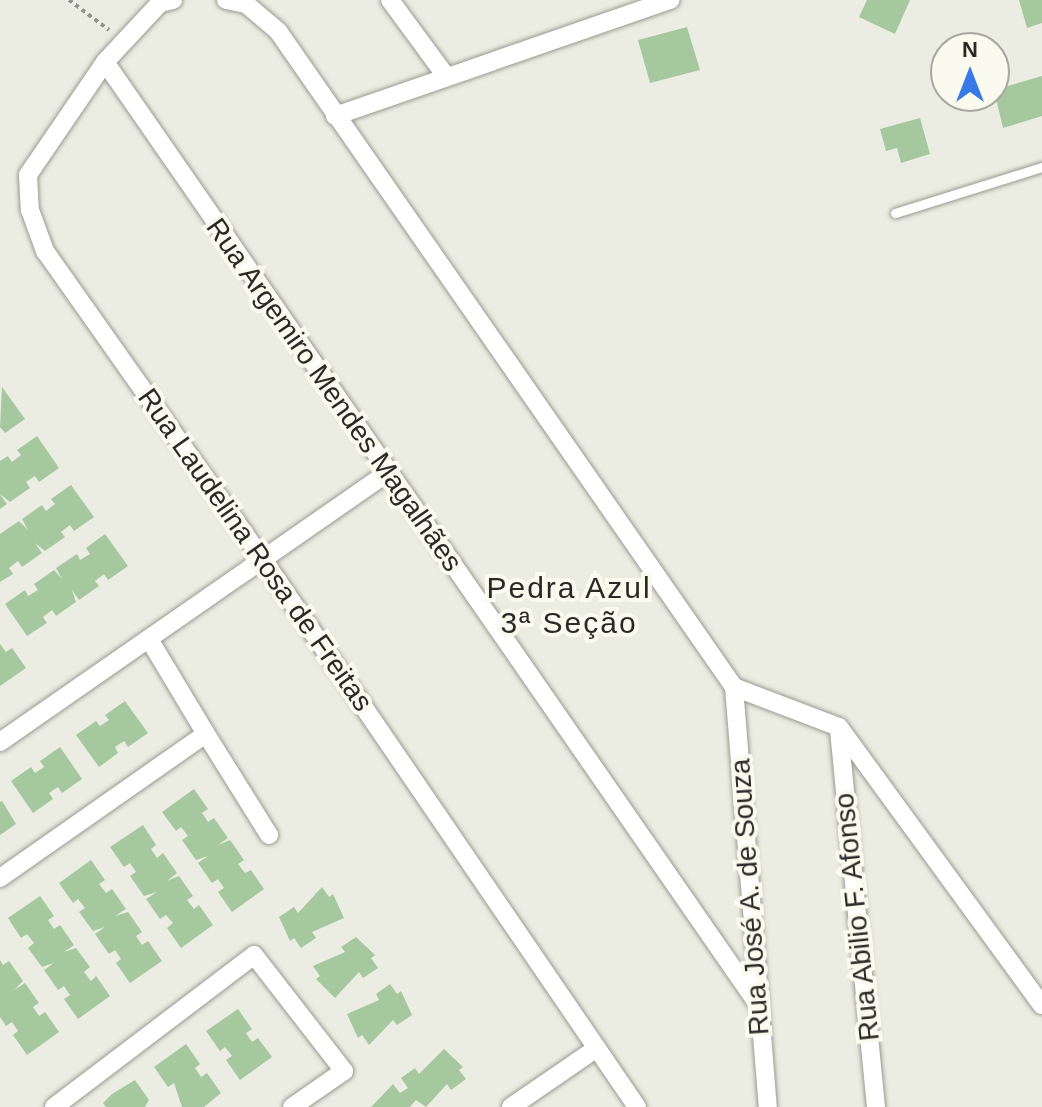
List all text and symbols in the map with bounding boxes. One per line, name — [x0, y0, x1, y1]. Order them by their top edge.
north arrow — [930, 32, 1010, 112]
text: N — [962, 37, 978, 62]
street label: Rua Argemiro Mendes Magalhães — [198, 211, 470, 579]
street label: Rua Laudelina Rosa de Freitas — [131, 382, 379, 718]
district label: Pedra Azul 3ª Seção — [486, 570, 652, 640]
street label: Rua José A. de Souza — [724, 757, 776, 1037]
street label: Rua Abilio F. Afonso — [827, 790, 887, 1044]

